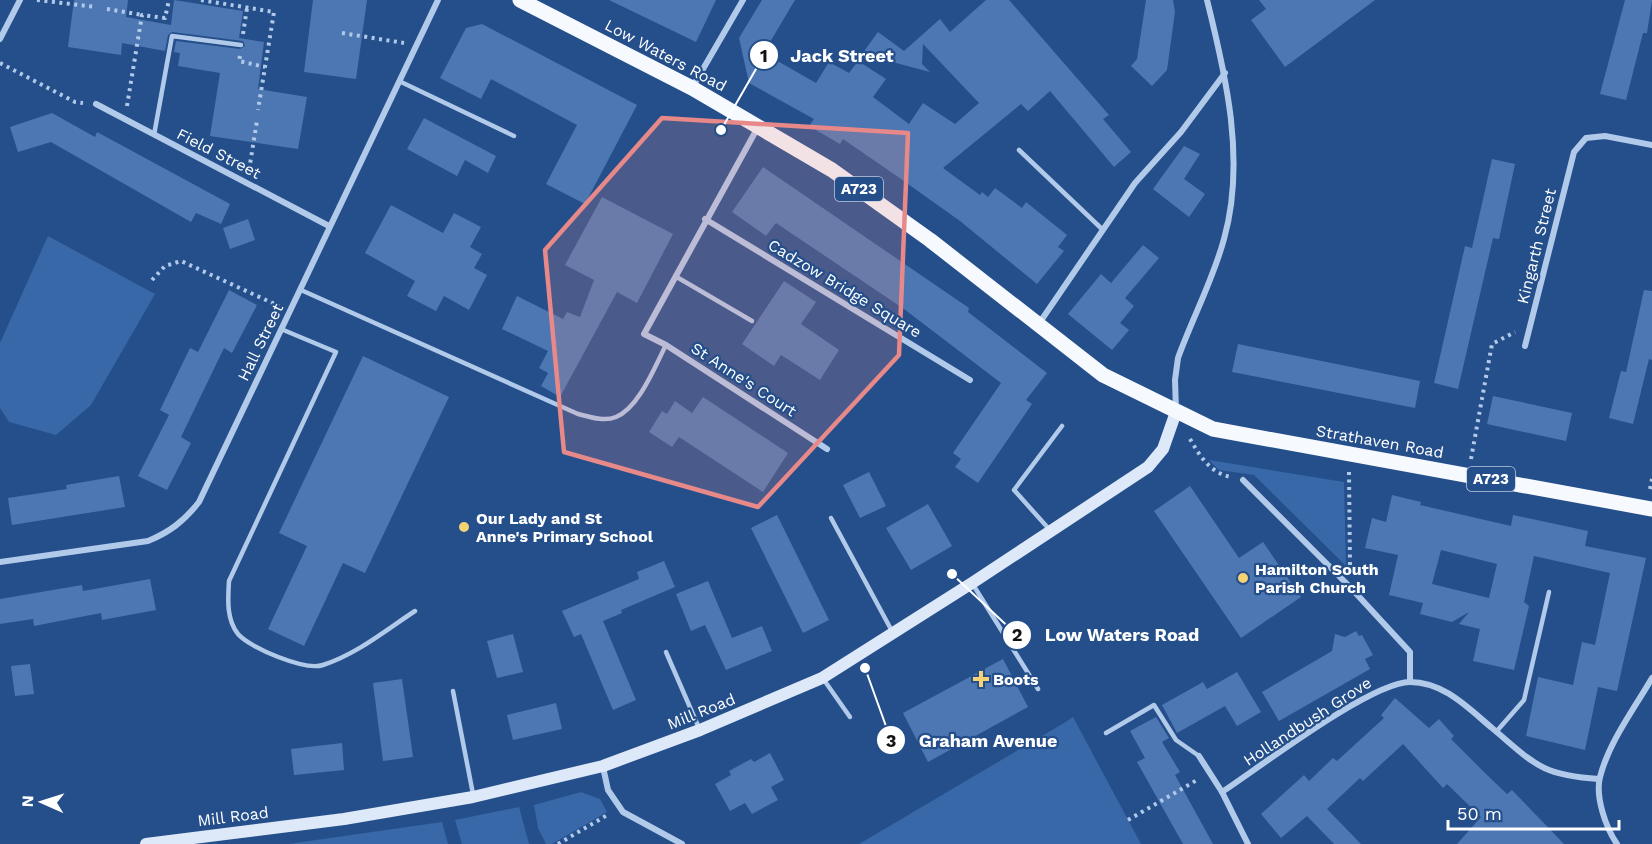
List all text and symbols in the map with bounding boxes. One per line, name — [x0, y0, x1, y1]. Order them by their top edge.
street label: Low Waters Road — [602, 15, 730, 96]
callout: Jack Street — [749, 37, 906, 73]
text: 1 — [760, 45, 768, 66]
text: Jack Street — [790, 45, 894, 66]
street label: Field Street — [174, 124, 264, 183]
road number: A723 — [835, 177, 883, 201]
street label: Kingarth Street — [1513, 186, 1560, 306]
street label: Cadzow Bridge Square — [765, 235, 925, 342]
street label: Hall Street — [234, 300, 287, 384]
street label: St Anne's Court — [687, 338, 800, 421]
street label: Strathaven Road — [1315, 421, 1445, 462]
road number: A723 — [1467, 467, 1515, 491]
place label: Our Lady and St Anne's Primary School — [476, 509, 654, 546]
marker: Our Lady and St Anne's Primary School — [457, 520, 471, 534]
place label: Hamilton South Parish Church — [1255, 560, 1379, 597]
marker: Hamilton South Parish Church — [1236, 571, 1250, 585]
callout: Low Waters Road — [1002, 617, 1212, 653]
text: 2 — [1012, 624, 1022, 645]
text: Low Waters Road — [1045, 624, 1199, 645]
place label: Boots — [993, 670, 1039, 689]
marker: Boots — [974, 672, 988, 686]
street label: Hollandbush Grove — [1240, 673, 1375, 770]
street label: Mill Road — [664, 689, 738, 734]
callout: Graham Avenue — [876, 722, 1070, 758]
text: 3 — [886, 730, 896, 751]
text: Graham Avenue — [919, 730, 1057, 751]
north arrow — [12, 772, 72, 832]
scale bar — [1448, 793, 1619, 831]
text: N — [18, 795, 37, 808]
street label: Mill Road — [196, 803, 270, 830]
text: 50 m — [1457, 803, 1502, 824]

